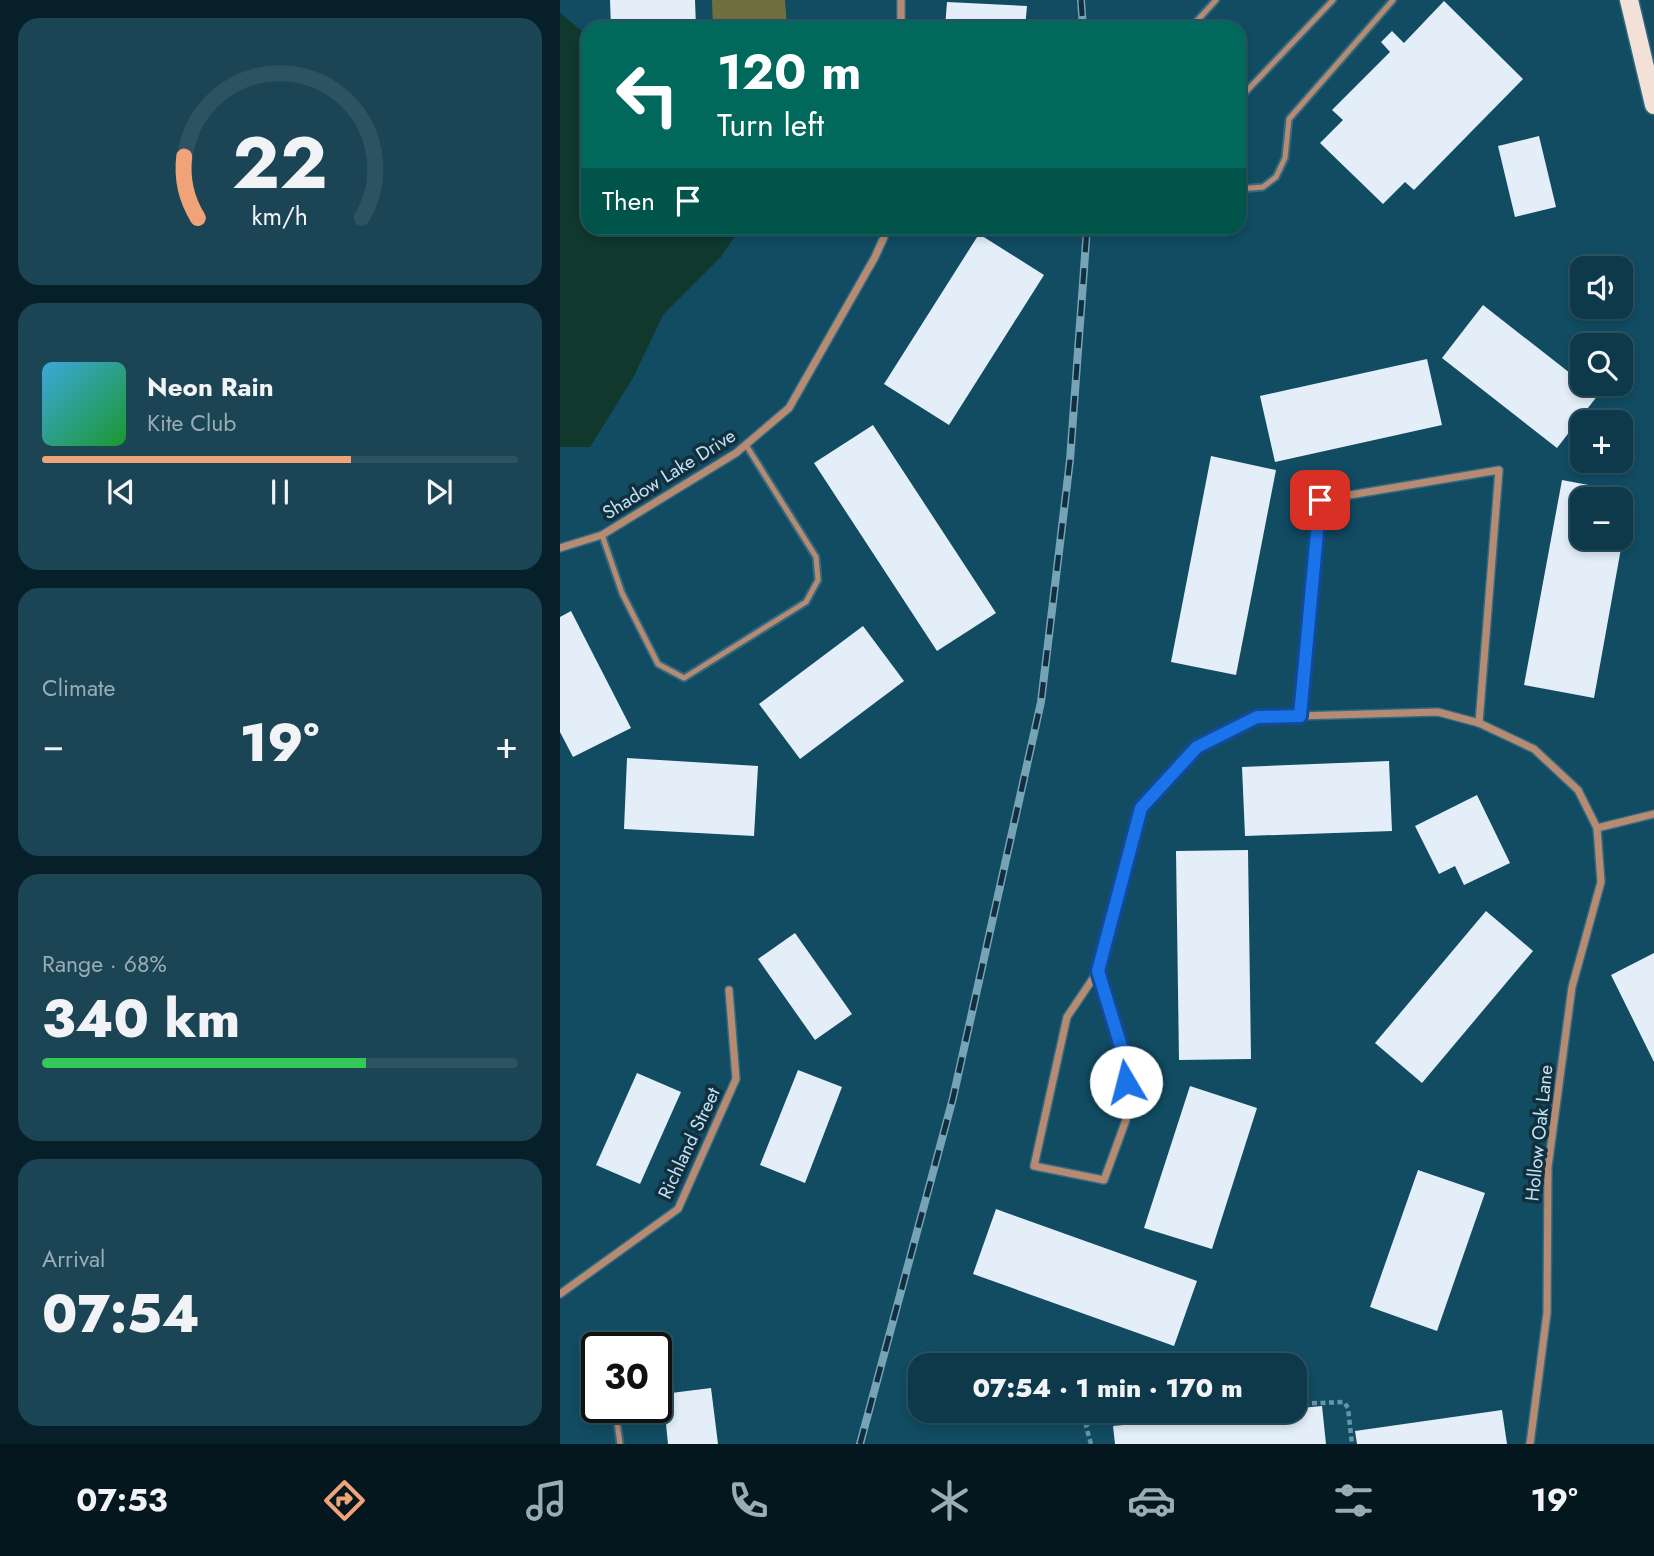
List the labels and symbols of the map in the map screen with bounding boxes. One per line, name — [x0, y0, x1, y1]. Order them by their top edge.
street label: Shadow Lake Drive — [597, 422, 741, 526]
pin — [1290, 470, 1350, 530]
position arrow — [1089, 1045, 1163, 1119]
street label: Hollow Oak Lane — [1518, 1063, 1560, 1203]
street label: Richland Street — [651, 1083, 727, 1203]
speed limit sign: 30 — [581, 1332, 672, 1423]

